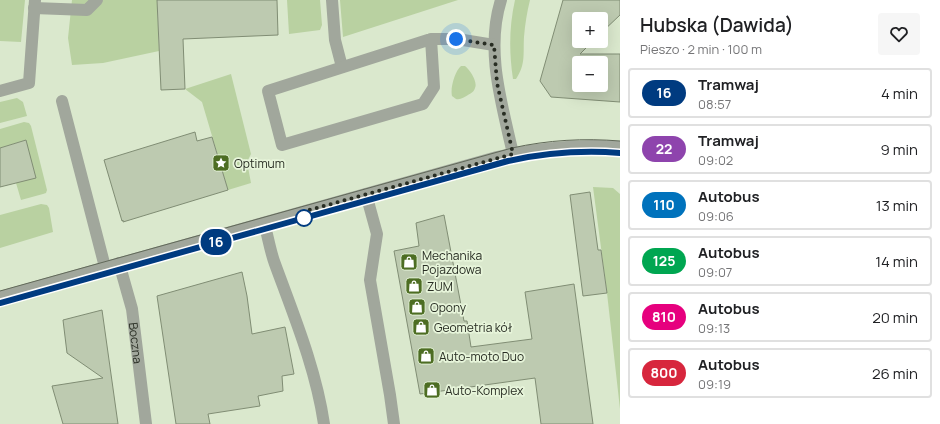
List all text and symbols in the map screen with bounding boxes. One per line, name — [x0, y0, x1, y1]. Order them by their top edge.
map controls — [572, 12, 608, 92]
button: + — [572, 12, 608, 48]
text: Hubska (Dawida) — [640, 12, 794, 38]
button: heart — [878, 13, 920, 55]
your location — [446, 29, 466, 49]
text: Pieszo · 2 min · 100 m — [640, 40, 762, 58]
button: − — [572, 56, 608, 92]
text: Tramwaj — [698, 74, 759, 95]
text: 16 — [657, 83, 671, 102]
text: 4 min — [881, 83, 918, 104]
text: 08:57 — [698, 95, 731, 113]
text: Tramwaj — [698, 130, 759, 151]
text: 22 — [656, 139, 672, 158]
text: 9 min — [881, 139, 918, 160]
text: 09:02 — [698, 151, 733, 169]
place icon: Optimum — [211, 153, 231, 173]
place label: Optimum — [234, 155, 285, 172]
text: Autobus — [698, 186, 760, 207]
text: 110 — [653, 195, 675, 214]
text: 13 min — [876, 195, 918, 216]
text: 09:06 — [698, 207, 734, 225]
unlabelled marker — [295, 209, 313, 227]
line badge: 16 — [198, 229, 234, 255]
text: 16 — [209, 232, 223, 251]
text: Autobus — [698, 242, 760, 263]
place label: Mechanika Pojazdowa — [422, 247, 482, 278]
text: 125 — [653, 251, 675, 270]
text: 14 min — [875, 251, 918, 272]
shop icon: Mechanika Pojazdowa — [399, 252, 419, 272]
text: 09:07 — [698, 263, 732, 281]
shop icon: ZUM — [404, 276, 424, 296]
place label: ZUM — [427, 278, 453, 295]
shop icon: Opony — [407, 297, 427, 317]
text: Autobus — [698, 298, 760, 319]
place label: Opony — [430, 299, 467, 316]
text: 810 — [652, 307, 676, 326]
text: 20 min — [872, 307, 918, 328]
shop icon: Geometria kół — [411, 317, 431, 337]
place label: Geometria kół — [434, 319, 513, 336]
text: 09:13 — [698, 319, 730, 337]
street label: Boczna — [125, 321, 147, 364]
shop icon: Auto-moto Duo — [416, 346, 436, 366]
place label: Auto-moto Duo — [439, 348, 524, 365]
text: Autobus — [698, 354, 760, 375]
text: 800 — [651, 363, 678, 382]
text: 26 min — [872, 363, 918, 384]
text: 09:19 — [698, 375, 731, 393]
shop icon: Auto-Komplex — [422, 380, 442, 400]
place label: Auto-Komplex — [445, 382, 524, 399]

